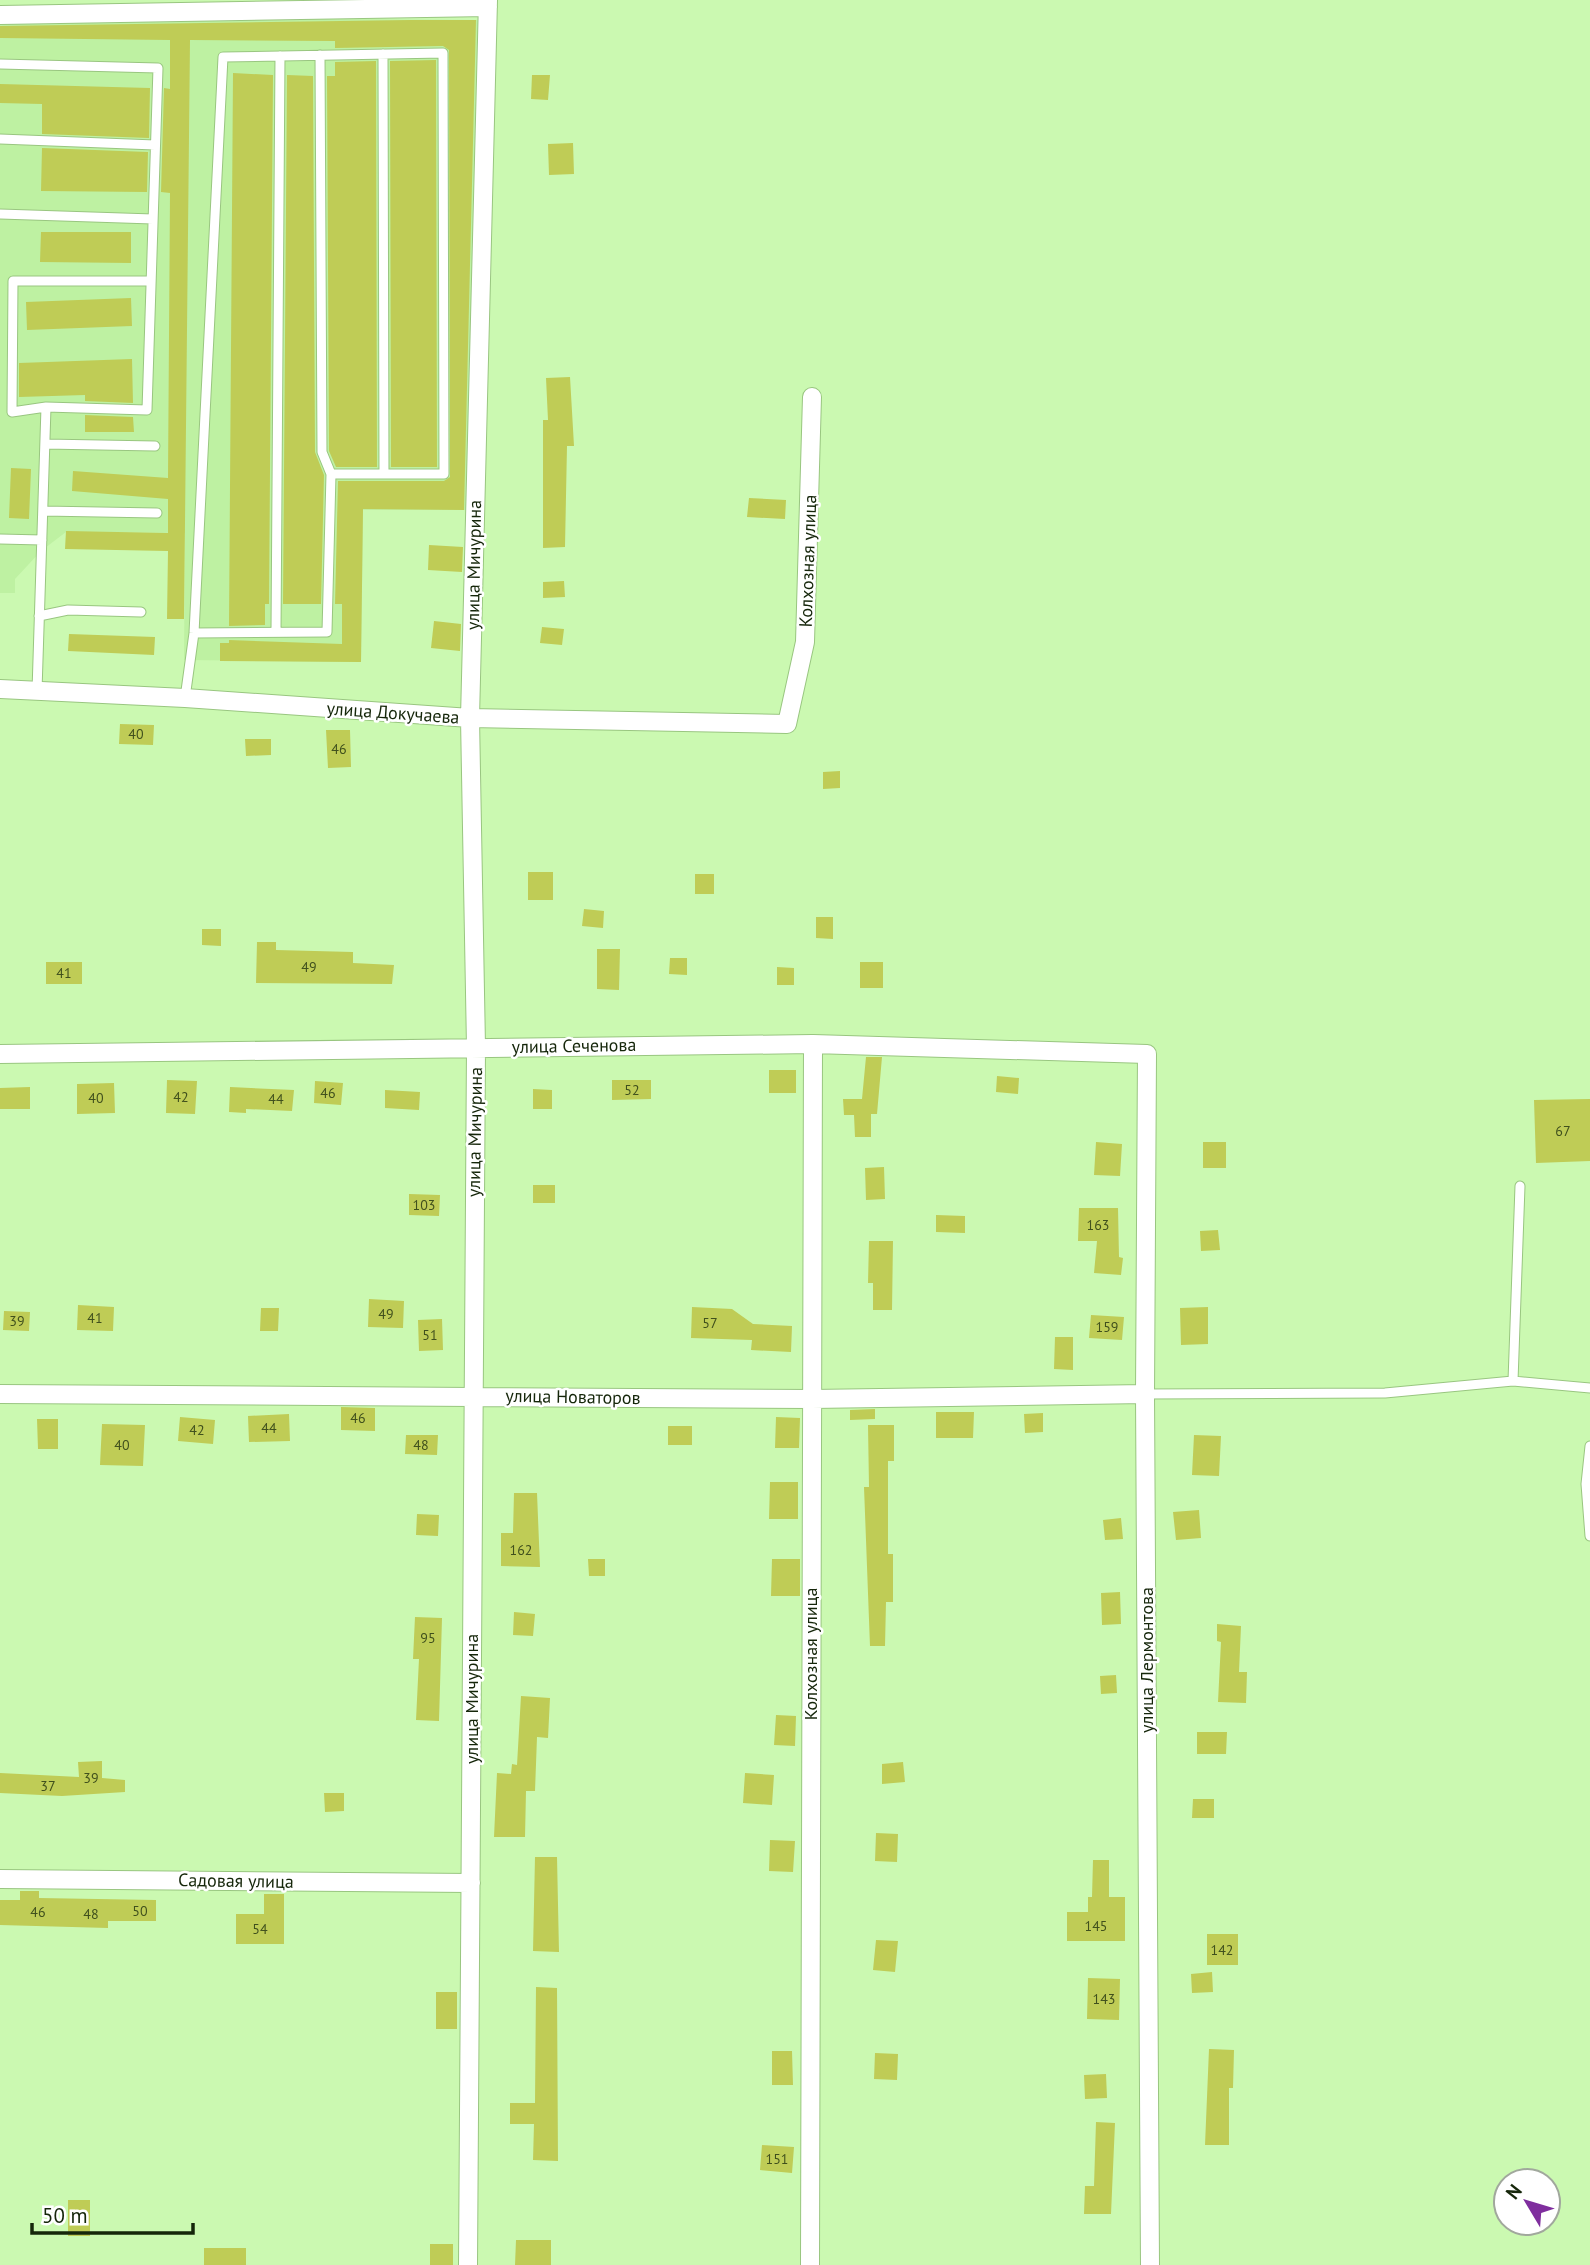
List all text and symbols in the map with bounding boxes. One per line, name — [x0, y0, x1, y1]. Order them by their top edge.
street label: Колхозная улица — [794, 494, 821, 628]
street label: улица Мичурина — [461, 500, 486, 630]
street label: улица Докучаева — [326, 696, 460, 729]
house number: 40 — [128, 725, 144, 743]
house number: 46 — [331, 740, 347, 758]
house number: 49 — [301, 958, 317, 976]
house number: 41 — [56, 964, 72, 982]
street label: улица Сеченова — [511, 1033, 637, 1058]
street label: улица Мичурина — [462, 1067, 487, 1197]
house number: 52 — [624, 1081, 640, 1099]
house number: 46 — [320, 1084, 336, 1102]
house number: 42 — [173, 1088, 189, 1106]
house number: 40 — [88, 1089, 104, 1107]
house number: 44 — [268, 1090, 284, 1108]
house number: 67 — [1555, 1122, 1571, 1140]
house number: 103 — [413, 1196, 435, 1214]
house number: 163 — [1087, 1216, 1109, 1234]
house number: 49 — [378, 1305, 394, 1323]
house number: 41 — [87, 1309, 103, 1327]
house number: 39 — [9, 1312, 25, 1330]
house number: 57 — [702, 1314, 718, 1332]
house number: 159 — [1096, 1318, 1118, 1336]
house number: 51 — [422, 1326, 438, 1344]
street label: улица Новаторов — [505, 1384, 641, 1409]
house number: 46 — [350, 1409, 366, 1427]
house number: 44 — [261, 1419, 277, 1437]
house number: 42 — [189, 1421, 205, 1439]
house number: 40 — [114, 1436, 130, 1454]
house number: 48 — [413, 1436, 429, 1454]
house number: 162 — [510, 1541, 532, 1559]
street label: улица Лермонтова — [1135, 1587, 1158, 1733]
street label: Колхозная улица — [799, 1588, 822, 1720]
house number: 95 — [420, 1629, 436, 1647]
street label: улица Мичурина — [460, 1634, 483, 1764]
house number: 39 — [83, 1769, 99, 1787]
house number: 37 — [40, 1777, 56, 1795]
street label: Садовая улица — [178, 1868, 294, 1893]
house number: 50 — [132, 1902, 148, 1920]
house number: 46 — [30, 1903, 46, 1921]
house number: 48 — [83, 1905, 99, 1923]
house number: 145 — [1085, 1917, 1107, 1935]
house number: 54 — [252, 1920, 268, 1938]
house number: 142 — [1211, 1941, 1233, 1959]
house number: 143 — [1093, 1990, 1115, 2008]
house number: 151 — [766, 2150, 788, 2168]
north arrow — [1492, 2167, 1562, 2237]
text: N — [1500, 2179, 1527, 2204]
scale bar — [32, 2192, 192, 2236]
text: 50 m — [42, 2202, 88, 2229]

